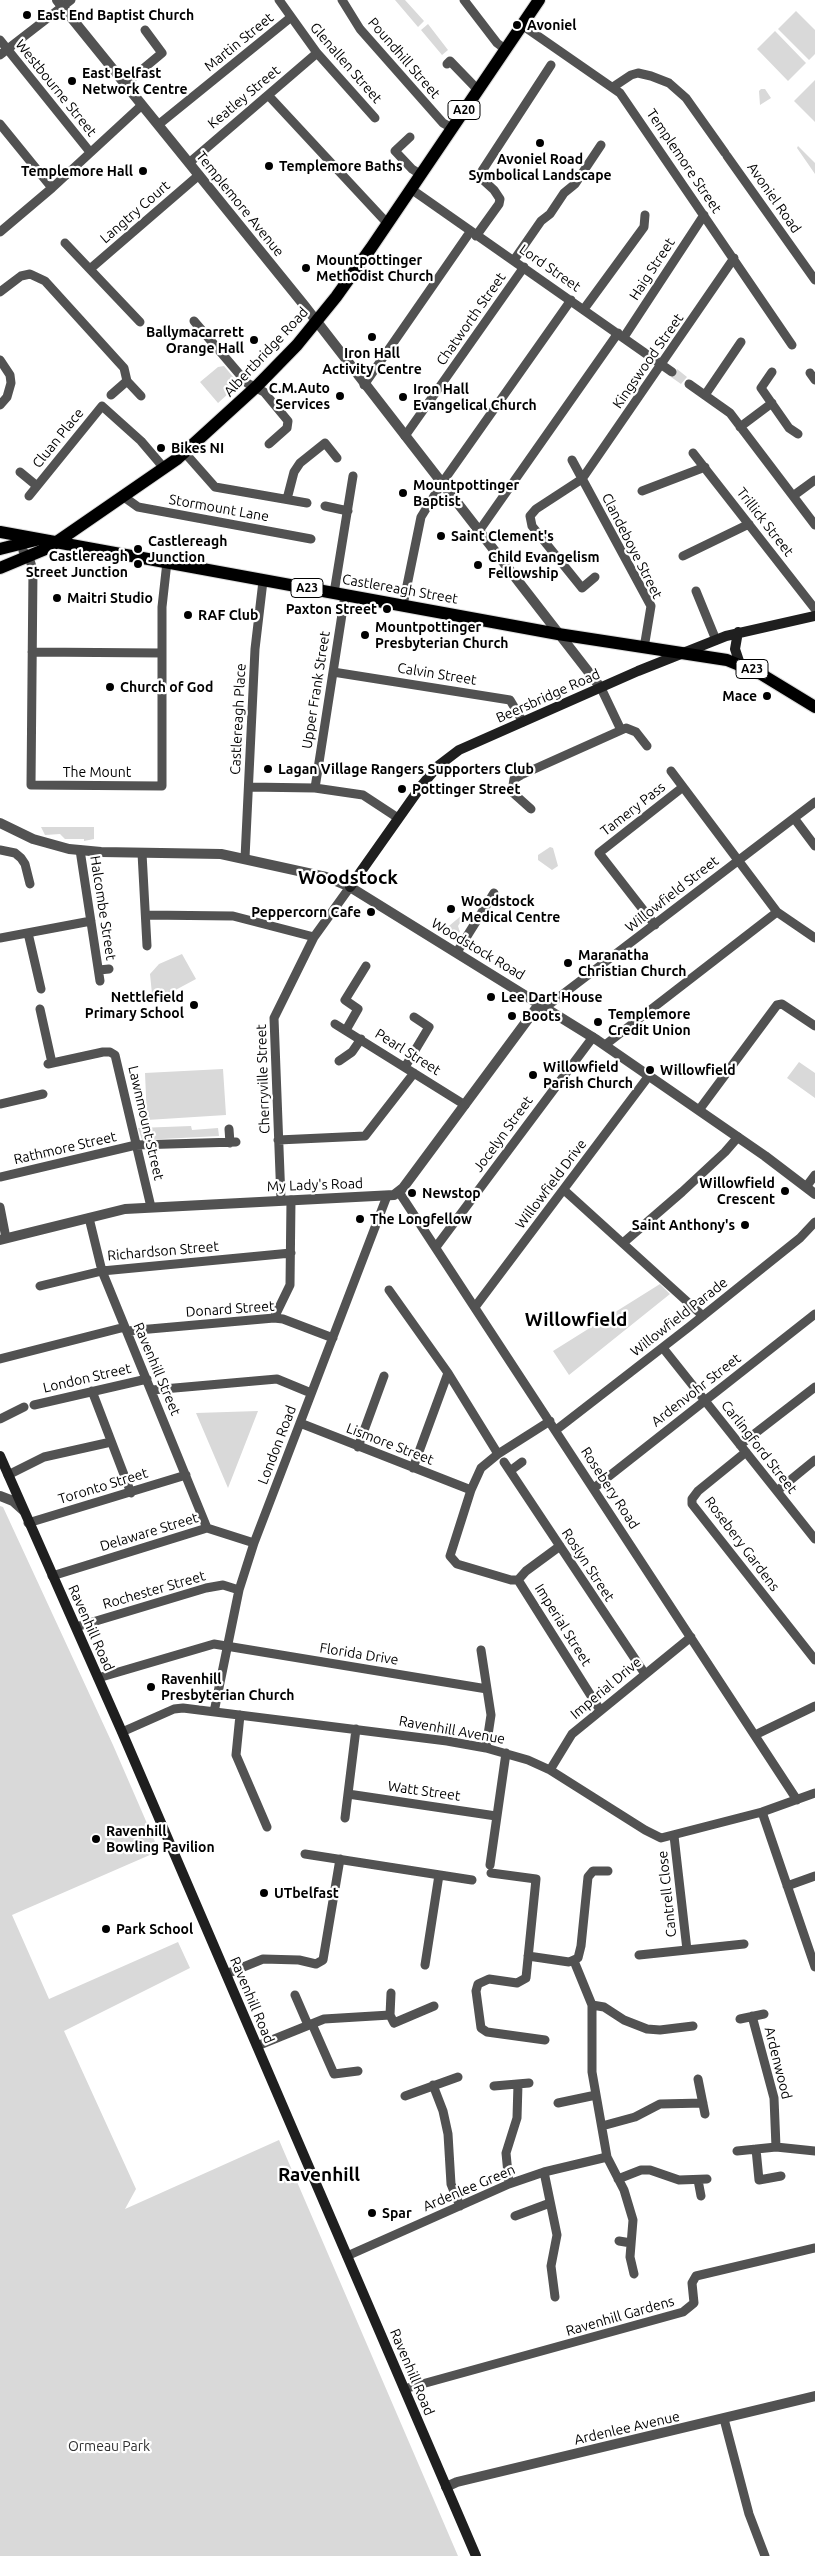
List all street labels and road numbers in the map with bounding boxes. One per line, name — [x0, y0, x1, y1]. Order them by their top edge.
street label: Martin Street — [201, 9, 277, 75]
street label: Poundhill Street — [364, 14, 444, 102]
street label: Glenallen Street — [306, 19, 386, 107]
street label: Westbourne Street — [12, 36, 100, 140]
street label: Keatley Street — [204, 62, 284, 132]
road number: A20 — [448, 100, 480, 120]
street label: Templemore Street — [643, 106, 725, 216]
street label: Templemore Avenue — [193, 148, 287, 260]
street label: Avoniel Road — [744, 160, 804, 236]
street label: Langtry Court — [97, 177, 173, 247]
street label: Haig Street — [626, 235, 678, 303]
street label: Lord Street — [516, 241, 584, 295]
street label: Chatworth Street — [433, 269, 509, 369]
street label: Albertbridge Road — [220, 304, 312, 400]
street label: Kingswood Street — [609, 310, 687, 412]
street label: Cluan Place — [29, 405, 87, 471]
street label: Trillick Street — [733, 484, 797, 560]
street label: Clandeboye Street — [598, 490, 666, 602]
street label: Stormount Lane — [168, 491, 270, 525]
street label: Castlereagh Street — [341, 571, 459, 607]
road number: A23 — [291, 578, 323, 598]
street label: Upper Frank Street — [298, 630, 334, 750]
street label: Calvin Street — [396, 659, 478, 689]
road number: A23 — [736, 660, 768, 679]
street label: Castlereagh Place — [227, 663, 249, 775]
street label: Beersbridge Road — [493, 666, 603, 726]
street label: The Mount — [63, 764, 131, 780]
street label: Tamery Pass — [597, 779, 669, 839]
street label: Willowfield Street — [622, 852, 722, 936]
street label: Halcombe Street — [86, 855, 120, 961]
street label: Woodstock Road — [428, 914, 528, 984]
street label: Cherryville Street — [253, 1024, 273, 1134]
street label: Pearl Street — [372, 1025, 444, 1079]
street label: Lawnmount Street — [125, 1064, 167, 1182]
street label: Jocelyn Street — [470, 1093, 536, 1175]
street label: Rathmore Street — [12, 1128, 118, 1168]
street label: Willowfield Drive — [512, 1136, 590, 1232]
street label: My Lady's Road — [267, 1175, 363, 1195]
street label: Richardson Street — [107, 1238, 219, 1264]
street label: Willowfield Parade — [627, 1274, 731, 1360]
street label: Donard Street — [185, 1298, 275, 1320]
street label: Ravenhill Street — [130, 1320, 184, 1418]
street label: Ardenvohr Street — [648, 1350, 744, 1430]
street label: London Street — [41, 1360, 133, 1396]
street label: Carlingford Street — [717, 1397, 801, 1497]
street label: London Road — [254, 1403, 300, 1487]
street label: Lismore Street — [344, 1420, 436, 1468]
street label: Rosebery Road — [577, 1444, 643, 1532]
street label: Toronto Street — [56, 1464, 150, 1508]
street label: Rosebery Gardens — [701, 1493, 783, 1595]
street label: Delaware Street — [98, 1509, 200, 1555]
street label: Roslyn Street — [558, 1525, 618, 1605]
street label: Rochester Street — [101, 1567, 207, 1613]
street label: Imperial Street — [531, 1581, 595, 1669]
street label: Ravenhill Road — [64, 1582, 118, 1674]
street label: Florida Drive — [318, 1639, 400, 1669]
street label: Imperial Drive — [567, 1653, 645, 1723]
street label: Ravenhill Avenue — [398, 1712, 506, 1748]
street label: Watt Street — [387, 1778, 461, 1804]
street label: Cantrell Close — [654, 1850, 680, 1938]
street label: Ravenhill Road — [226, 1954, 278, 2046]
street label: Ardenwood — [761, 2025, 795, 2101]
street label: Ardenlee Green — [420, 2161, 518, 2215]
street label: Ravenhill Gardens — [564, 2292, 676, 2340]
street label: Ravenhill Road — [386, 2326, 438, 2418]
street label: Ardenlee Avenue — [573, 2408, 681, 2448]

